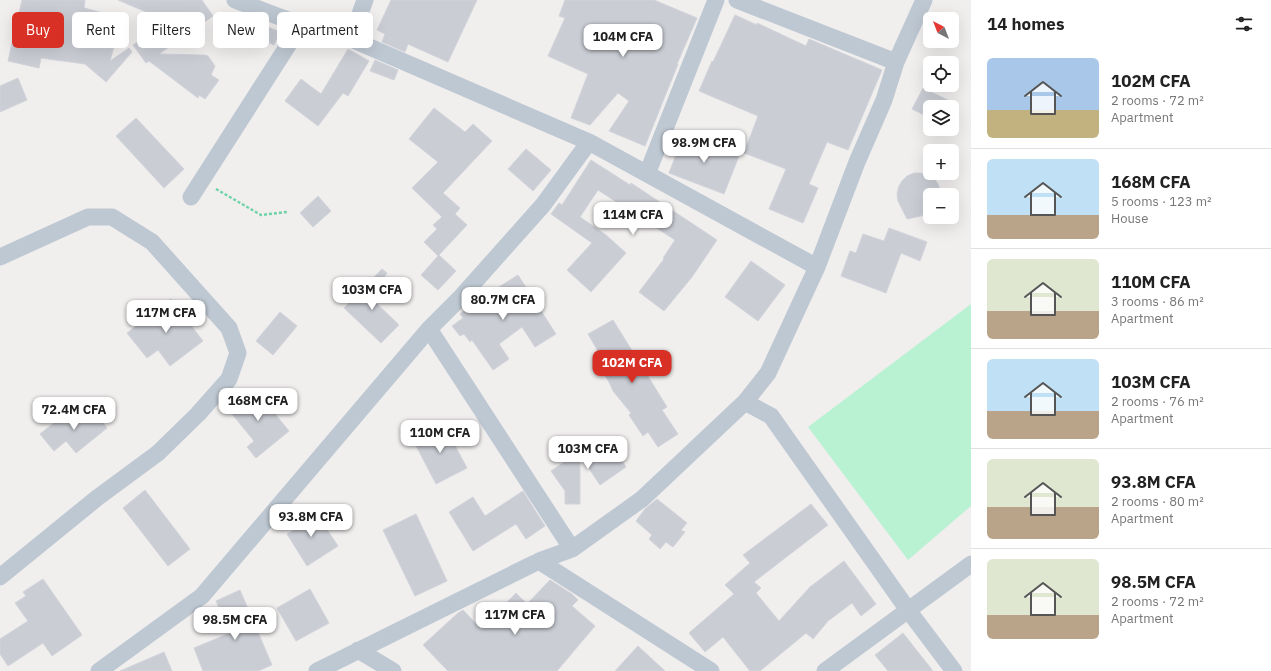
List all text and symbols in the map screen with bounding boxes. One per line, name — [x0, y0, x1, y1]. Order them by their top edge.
chip: Buy — [12, 12, 64, 48]
chip: Rent — [72, 12, 129, 48]
chip: Filters — [137, 12, 205, 48]
chip: New — [213, 12, 269, 48]
chip: Apartment — [277, 12, 373, 48]
north arrow — [923, 12, 959, 48]
map controls — [923, 12, 959, 224]
text: 14 homes — [987, 13, 1064, 35]
icon: filters — [1233, 13, 1255, 35]
pin: 104M CFA — [582, 24, 664, 58]
text: 104M CFA — [593, 28, 653, 45]
button: locate — [923, 56, 959, 92]
text: 102M CFA — [1111, 70, 1191, 92]
icon: home — [1019, 74, 1067, 122]
text: 2 rooms · 72 m² — [1111, 92, 1204, 109]
button: layers — [923, 100, 959, 136]
text: Apartment — [1111, 109, 1174, 126]
pin: 98.9M CFA — [658, 130, 750, 164]
text: 98.9M CFA — [672, 134, 737, 151]
button: + — [923, 144, 959, 180]
text: 168M CFA — [1111, 171, 1191, 193]
icon: home — [1019, 175, 1067, 223]
button: − — [923, 188, 959, 224]
text: 5 rooms · 123 m² — [1111, 193, 1212, 210]
pin: 114M CFA — [592, 202, 674, 236]
text: 114M CFA — [603, 206, 663, 223]
text: House — [1111, 210, 1148, 227]
text: 110M CFA — [1111, 271, 1191, 293]
icon: home — [1019, 275, 1067, 323]
pin: 103M CFA — [331, 277, 413, 311]
text: 103M CFA — [342, 281, 402, 298]
pin: 80.7M CFA — [457, 287, 549, 321]
text: 80.7M CFA — [471, 291, 536, 308]
text: 3 rooms · 86 m² — [1111, 293, 1204, 310]
pin: 117M CFA — [125, 300, 207, 334]
text: 117M CFA — [136, 304, 196, 321]
text: Apartment — [1111, 310, 1174, 327]
pin: 102M CFA — [591, 350, 673, 384]
text: 102M CFA — [602, 354, 662, 371]
text: 103M CFA — [1111, 371, 1191, 393]
icon: home — [1019, 375, 1067, 423]
pin: 168M CFA — [217, 388, 299, 422]
text: 168M CFA — [228, 392, 288, 409]
text: 2 rooms · 76 m² — [1111, 393, 1204, 410]
pin: 72.4M CFA — [28, 397, 120, 431]
text: 72.4M CFA — [42, 401, 107, 418]
text: Apartment — [1111, 410, 1174, 427]
pin: 110M CFA — [399, 420, 481, 454]
text: 110M CFA — [410, 424, 470, 441]
pin: 103M CFA — [547, 436, 629, 470]
text: 103M CFA — [558, 440, 618, 457]
text: 93.8M CFA — [1111, 471, 1196, 493]
icon: home — [1019, 475, 1067, 523]
text: 2 rooms · 80 m² — [1111, 493, 1204, 510]
pin: 93.8M CFA — [265, 504, 357, 538]
text: 93.8M CFA — [279, 508, 344, 525]
text: Apartment — [1111, 510, 1174, 527]
text: 98.5M CFA — [1111, 571, 1196, 593]
icon: home — [1019, 575, 1067, 623]
text: 2 rooms · 72 m² — [1111, 593, 1204, 610]
pin: 117M CFA — [474, 602, 556, 636]
text: 117M CFA — [485, 606, 545, 623]
pin: 98.5M CFA — [189, 607, 281, 641]
text: Apartment — [1111, 610, 1174, 627]
text: 98.5M CFA — [203, 611, 268, 628]

